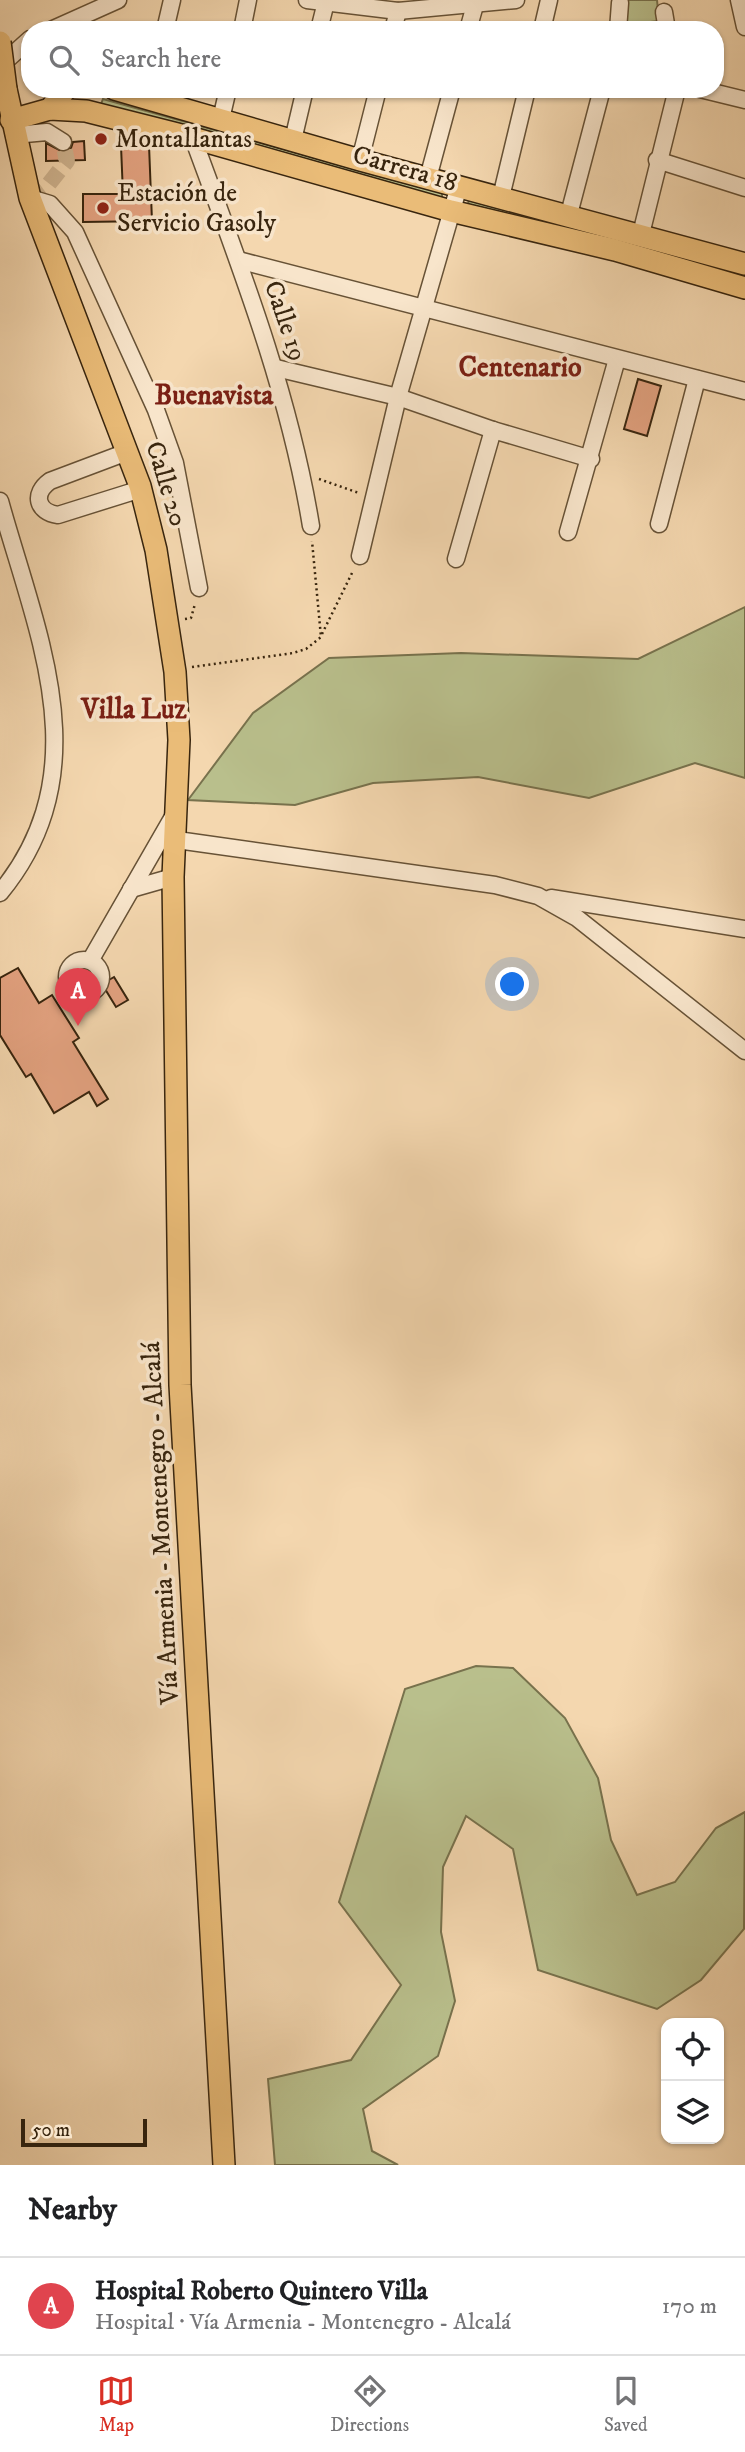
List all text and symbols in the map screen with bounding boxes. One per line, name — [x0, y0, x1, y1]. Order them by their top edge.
search box — [21, 21, 724, 98]
icon: search — [45, 41, 83, 79]
text: Search here — [101, 43, 221, 76]
place label: Montallantas — [115, 123, 252, 156]
marker: Montallantas — [93, 131, 109, 147]
street label: Carrera 18 — [349, 138, 461, 200]
place label: Estación de Servicio Gasoly — [117, 177, 277, 240]
marker: Estación de Servicio Gasoly — [95, 200, 111, 216]
street label: Calle 19 — [256, 277, 314, 365]
district label: Centenario — [458, 350, 582, 385]
district label: Buenavista — [154, 378, 275, 413]
street label: Calle 20 — [138, 438, 194, 530]
district label: Villa Luz — [80, 692, 187, 727]
your location — [495, 967, 529, 1001]
pin: A — [55, 968, 101, 1026]
street label: Vía Armenia - Montenegro - Alcalá — [135, 1341, 187, 1706]
map controls — [661, 2018, 724, 2144]
button: locate — [661, 2018, 724, 2081]
button: layers — [661, 2081, 724, 2144]
scale bar — [21, 2116, 147, 2148]
text: 50 m — [32, 2119, 70, 2142]
text: Nearby — [28, 2192, 117, 2229]
text: Hospital Roberto Quintero Villa — [95, 2275, 428, 2308]
text: A — [44, 2292, 58, 2321]
text: 170 m — [662, 2292, 717, 2321]
text: Hospital · Vía Armenia - Montenegro - Alcalá — [95, 2308, 511, 2337]
tab: Map — [97, 2372, 135, 2437]
tab: Directions — [330, 2372, 409, 2437]
tab: Saved — [604, 2372, 648, 2437]

